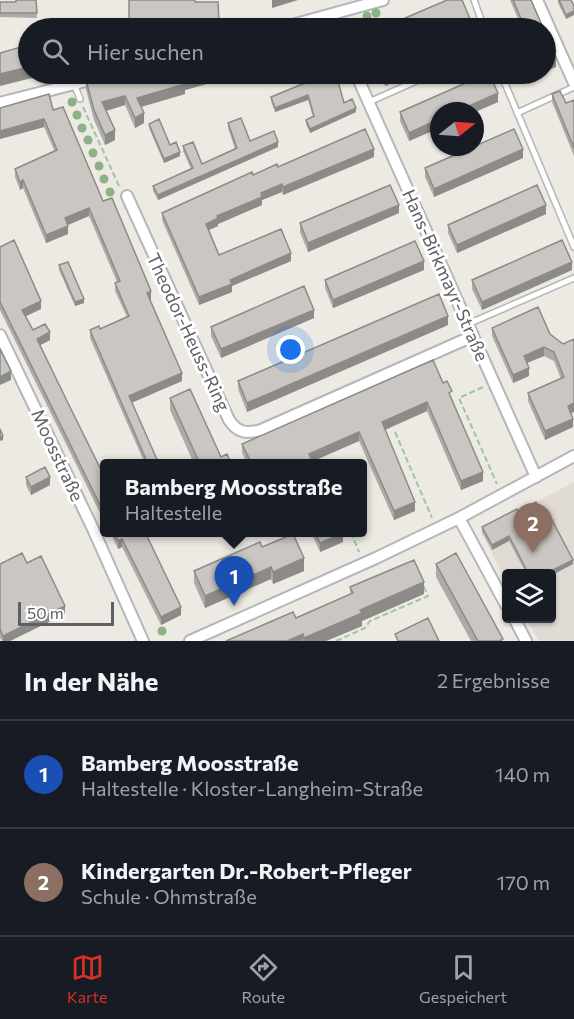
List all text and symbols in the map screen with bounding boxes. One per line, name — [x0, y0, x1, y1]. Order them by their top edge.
search box — [18, 18, 556, 84]
icon: search — [39, 35, 72, 68]
text: Hier suchen — [87, 38, 204, 65]
north arrow — [430, 102, 484, 156]
street label: Hans-Birkmayr-Straße — [398, 186, 494, 364]
street label: Theodor-Heuss-Ring — [143, 249, 235, 415]
your location — [276, 335, 305, 364]
street label: Moosstraße — [27, 405, 89, 505]
popup — [100, 459, 367, 537]
text: Bamberg Moosstraße — [125, 473, 342, 500]
text: Haltestelle — [125, 500, 222, 524]
pin: 2 — [514, 504, 552, 553]
pin: 1 — [214, 556, 254, 606]
map controls — [502, 569, 556, 623]
button: layers — [502, 569, 556, 623]
scale bar — [18, 599, 114, 626]
text: 50 m — [27, 603, 64, 622]
text: In der Nähe — [24, 665, 159, 696]
text: 2 Ergebnisse — [437, 668, 550, 692]
text: Bamberg Moosstraße — [81, 749, 299, 776]
text: 1 — [39, 762, 48, 786]
text: 140 m — [495, 762, 550, 786]
text: Haltestelle · Kloster-Langheim-Straße — [81, 776, 423, 800]
text: Kindergarten Dr.-Robert-Pfleger — [81, 857, 412, 884]
text: 2 — [38, 870, 49, 894]
text: 170 m — [497, 870, 550, 894]
text: Schule · Ohmstraße — [81, 884, 257, 908]
tab: Karte — [67, 951, 107, 1006]
tab: Route — [241, 951, 285, 1006]
tab: Gespeichert — [419, 951, 507, 1006]

